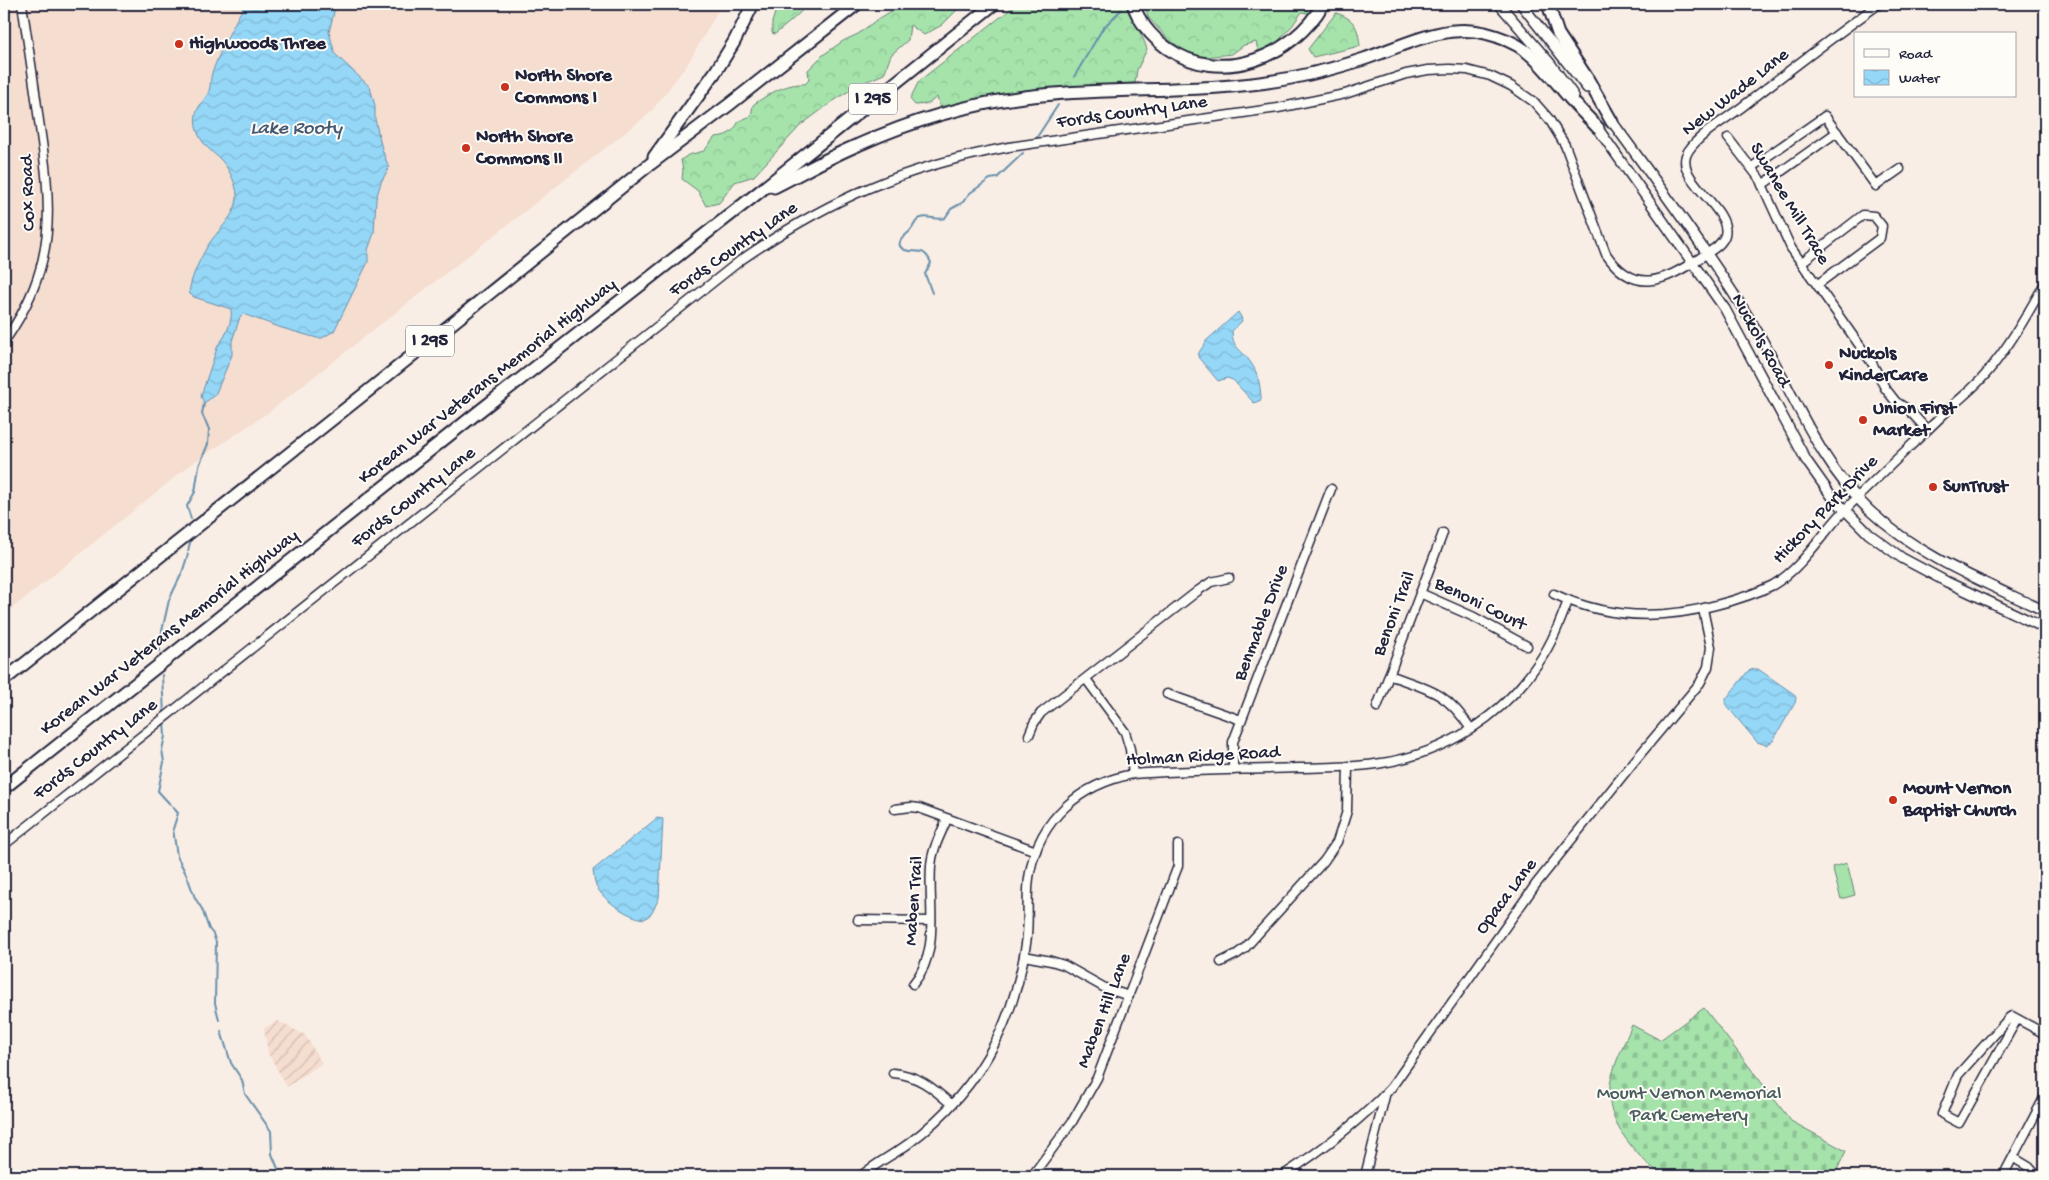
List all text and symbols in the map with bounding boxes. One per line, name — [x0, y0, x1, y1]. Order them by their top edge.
legend — [1854, 32, 2016, 98]
place label: Highwoods Three — [189, 33, 327, 56]
marker: Highwoods Three — [173, 38, 185, 50]
street label: New Wade Lane — [1678, 44, 1794, 142]
text: Road — [1899, 46, 1933, 64]
place label: North Shore Commons I — [514, 65, 613, 110]
text: Water — [1899, 70, 1941, 88]
marker: North Shore Commons I — [499, 81, 511, 93]
road number: I 295 — [849, 84, 897, 115]
street label: Fords Country Lane — [1054, 91, 1209, 135]
water label: Lake Rooty — [250, 118, 343, 141]
place label: North Shore Commons II — [475, 126, 574, 171]
street label: Swanee Mill Trace — [1744, 139, 1835, 269]
marker: North Shore Commons II — [460, 142, 472, 154]
street label: Cox Road — [16, 153, 42, 231]
street label: Fords Country Lane — [664, 197, 803, 304]
street label: Korean War Veterans Memorial Highway — [354, 274, 622, 490]
street label: Nuckols Road — [1725, 290, 1796, 393]
road number: I 295 — [406, 326, 454, 356]
place label: Nuckols KinderCare — [1838, 343, 1929, 388]
marker: Nuckols KinderCare — [1823, 359, 1835, 371]
place label: Union First Market — [1873, 398, 1958, 443]
marker: Union First Market — [1857, 414, 1869, 426]
street label: Fords Country Lane — [346, 442, 481, 554]
street label: Hickory Park Drive — [1768, 451, 1884, 569]
place label: SunTrust — [1943, 476, 2010, 499]
marker: SunTrust — [1927, 481, 1939, 493]
street label: Korean War Veterans Memorial Highway — [36, 525, 304, 741]
street label: Benmable Drive — [1229, 562, 1295, 685]
street label: Benoni Trail — [1368, 568, 1422, 661]
street label: Benoni Court — [1429, 572, 1532, 638]
street label: Fords Country Lane — [28, 694, 163, 806]
street label: Holman Ridge Road — [1125, 741, 1282, 773]
place label: Mount Vernon Baptist Church — [1902, 778, 2017, 823]
marker: Mount Vernon Baptist Church — [1887, 794, 1899, 806]
street label: Opaca Lane — [1471, 854, 1543, 940]
street label: Maben Trail — [900, 855, 930, 947]
street label: Maben Hill Lane — [1073, 950, 1138, 1072]
park label: Mount Vernon Memorial Park Cemetery — [1597, 1083, 1781, 1128]

